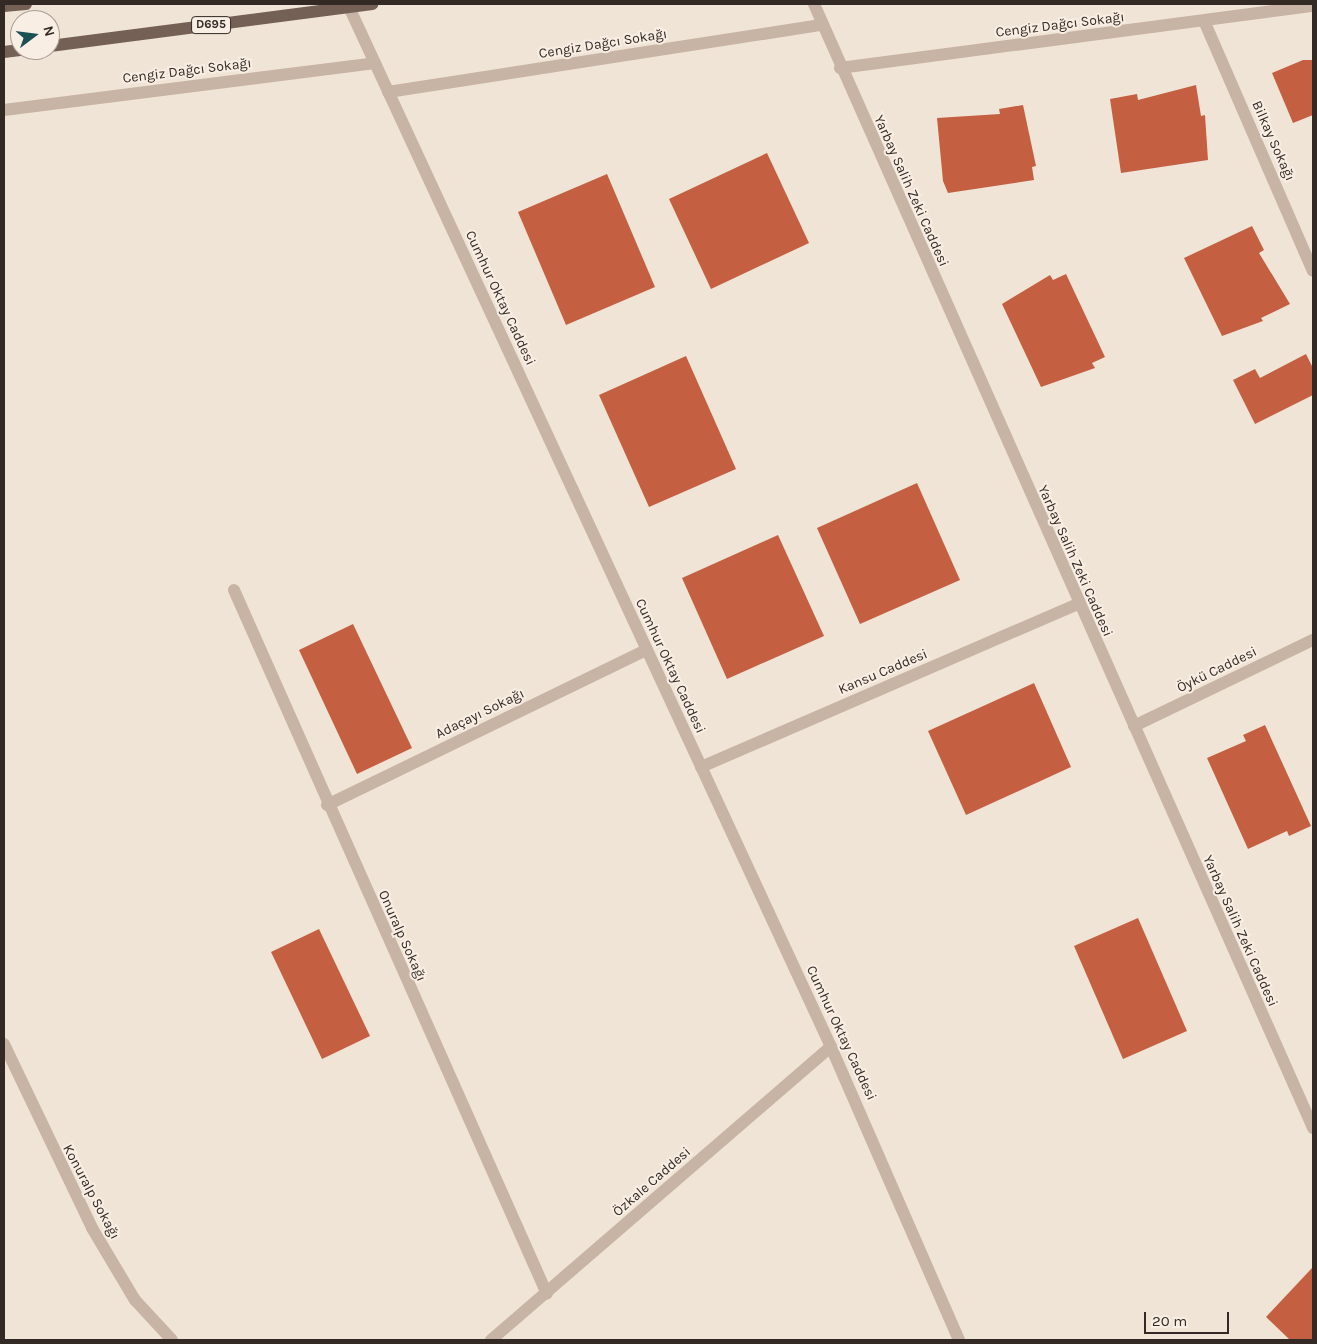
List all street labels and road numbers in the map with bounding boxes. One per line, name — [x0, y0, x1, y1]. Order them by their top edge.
street label: Cengiz Dağcı Sokağı — [995, 9, 1125, 41]
road number: D695 — [191, 16, 231, 34]
street label: Cengiz Dağcı Sokağı — [538, 26, 668, 62]
street label: Cengiz Dağcı Sokağı — [122, 55, 252, 87]
street label: Bilkay Sokağı — [1248, 98, 1298, 184]
street label: Yarbay Salih Zeki Caddesi — [870, 113, 952, 269]
street label: Cumhur Oktay Caddesi — [461, 228, 539, 368]
street label: Yarbay Salih Zeki Caddesi — [1034, 483, 1116, 639]
street label: Cumhur Oktay Caddesi — [631, 596, 709, 736]
street label: Öykü Caddesi — [1174, 643, 1260, 697]
street label: Kansu Caddesi — [836, 646, 930, 698]
street label: Adaçayı Sokağı — [433, 685, 527, 743]
street label: Yarbay Salih Zeki Caddesi — [1199, 853, 1281, 1009]
street label: Onuralp Sokağı — [374, 888, 430, 984]
street label: Cumhur Oktay Caddesi — [802, 963, 880, 1103]
street label: Konuralp Sokağı — [59, 1142, 123, 1242]
street label: Özkale Caddesi — [610, 1144, 694, 1220]

